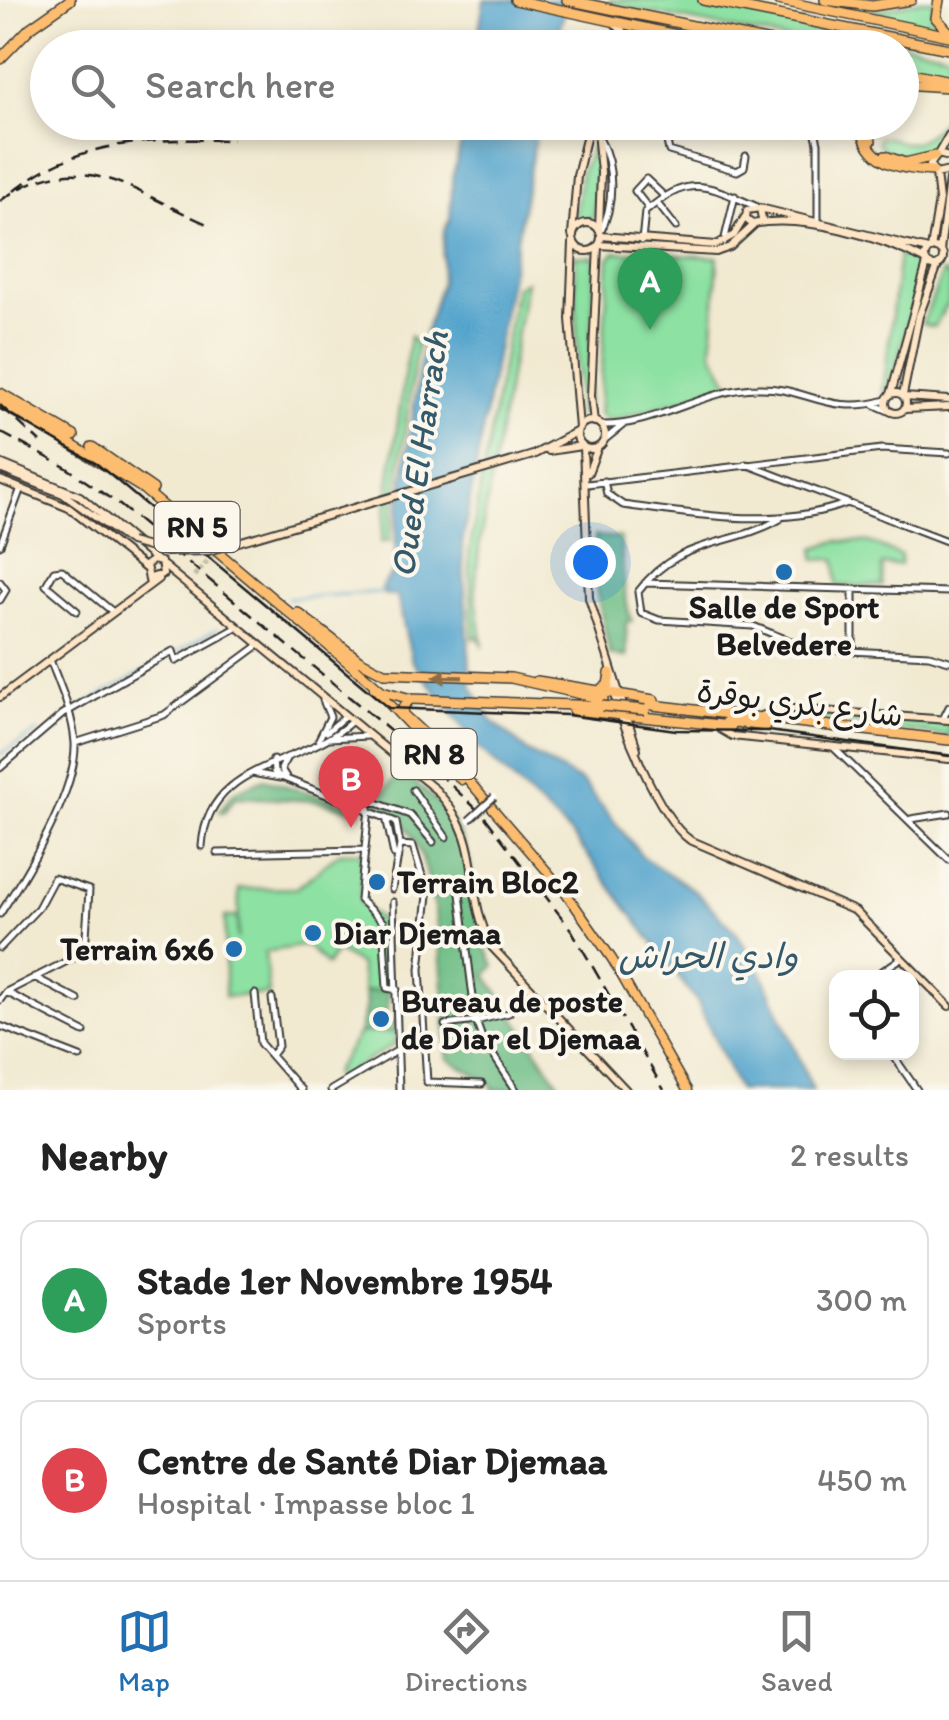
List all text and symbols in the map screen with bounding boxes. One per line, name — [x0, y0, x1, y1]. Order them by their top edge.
search box — [30, 30, 919, 140]
icon: search — [65, 58, 120, 113]
text: Search here — [145, 62, 336, 108]
pin: A — [618, 248, 682, 330]
water label: Oued El Harrach — [381, 328, 457, 580]
road number: RN 5 — [154, 502, 240, 552]
your location — [565, 537, 616, 588]
marker: Salle de Sport Belvedere — [773, 561, 795, 583]
place label: Salle de Sport Belvedere — [689, 588, 879, 663]
one-way arrow — [431, 668, 463, 684]
street label: شارع بكري بوقرة — [694, 672, 905, 738]
road number: RN 8 — [392, 729, 476, 779]
pin: B — [318, 746, 384, 828]
place label: Terrain Bloc2 — [396, 863, 579, 901]
marker: Terrain Bloc2 — [366, 871, 388, 893]
place label: Diar Djemaa — [333, 914, 501, 952]
marker: Diar Djemaa — [302, 922, 324, 944]
place label: Terrain 6x6 — [59, 930, 214, 968]
water label: وادي الحراش — [618, 935, 798, 981]
marker: Terrain 6x6 — [223, 938, 245, 960]
map controls — [829, 970, 919, 1060]
button: locate — [829, 970, 919, 1060]
place label: Bureau de poste de Diar el Djemaa — [401, 982, 641, 1057]
marker: Bureau de poste de Diar el Djemaa — [370, 1008, 392, 1030]
text: Nearby — [40, 1130, 167, 1181]
text: 2 results — [790, 1136, 909, 1174]
text: Stade 1er Novembre 1954 — [137, 1258, 552, 1304]
text: A — [64, 1281, 85, 1319]
text: 300 m — [816, 1281, 907, 1319]
text: Sports — [137, 1304, 227, 1342]
text: Centre de Santé Diar Djemaa — [137, 1438, 607, 1484]
text: B — [64, 1461, 85, 1499]
text: 450 m — [817, 1461, 907, 1499]
text: Hospital · Impasse bloc 1 — [137, 1484, 475, 1522]
tab: Map — [117, 1604, 172, 1698]
tab: Directions — [405, 1604, 528, 1698]
tab: Saved — [761, 1604, 832, 1698]

